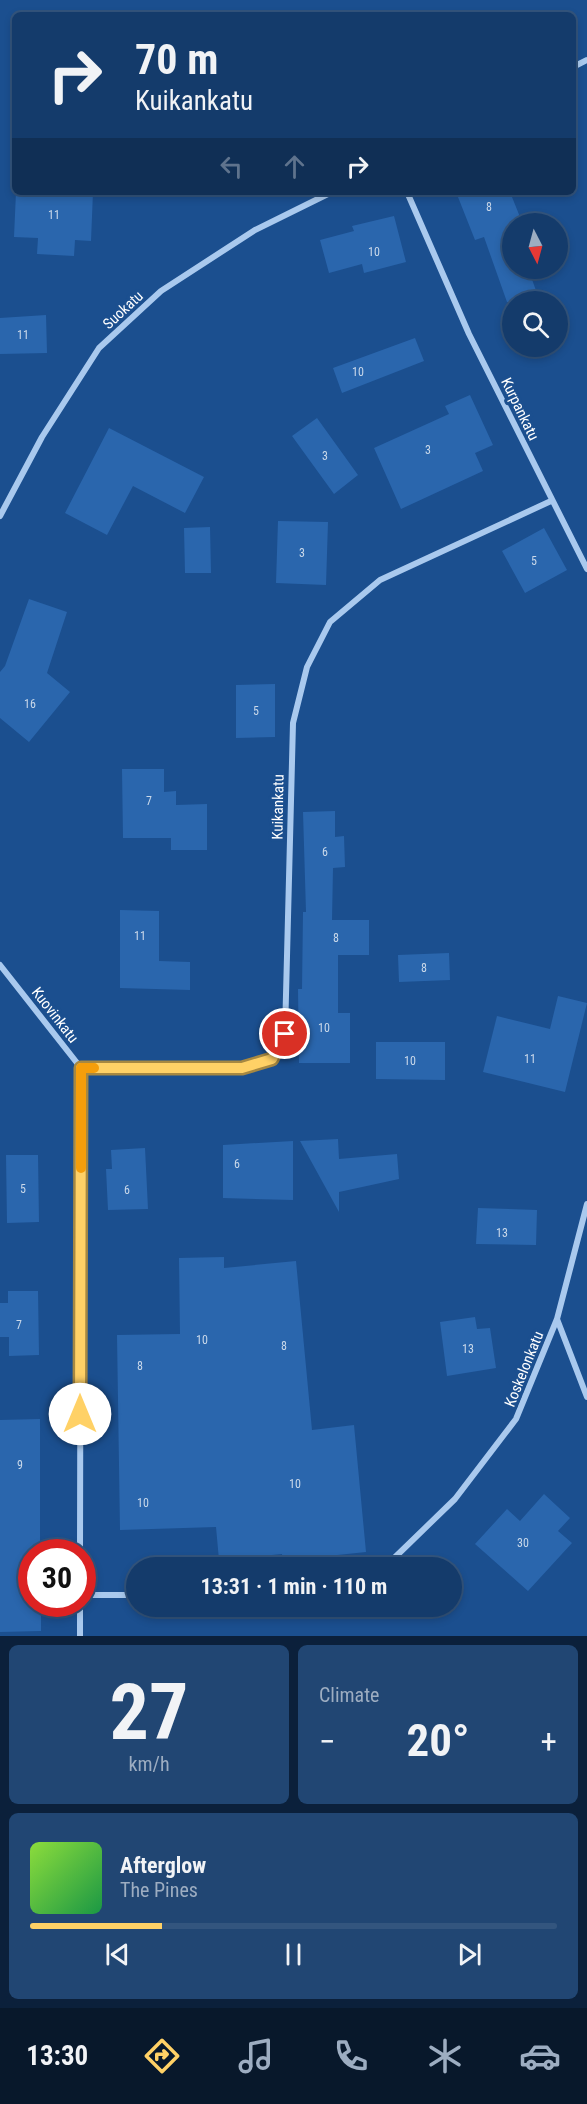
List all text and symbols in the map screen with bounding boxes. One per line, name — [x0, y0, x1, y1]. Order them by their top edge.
text: 70 m — [135, 35, 218, 84]
icon: right — [36, 36, 114, 114]
text: Kuikankatu — [135, 85, 253, 117]
icon: left — [215, 150, 248, 183]
icon: ahead — [278, 150, 311, 183]
icon: right — [341, 150, 374, 183]
house number: 8 — [486, 200, 492, 214]
house number: 11 — [48, 208, 60, 222]
north arrow — [502, 213, 568, 279]
map controls — [502, 213, 568, 357]
house number: 10 — [368, 245, 380, 259]
street label: Suokatu — [99, 287, 147, 333]
button: search — [502, 291, 568, 357]
house number: 11 — [17, 328, 29, 342]
house number: 10 — [352, 365, 364, 379]
street label: Kurpankatu — [497, 375, 543, 443]
house number: 3 — [425, 443, 431, 457]
house number: 3 — [322, 449, 328, 463]
house number: 3 — [299, 546, 305, 560]
house number: 5 — [531, 554, 537, 568]
house number: 16 — [24, 697, 36, 711]
house number: 5 — [253, 704, 259, 718]
street label: Kuikankatu — [268, 774, 288, 840]
house number: 7 — [146, 794, 152, 808]
house number: 6 — [322, 845, 328, 859]
house number: 11 — [134, 929, 146, 943]
house number: 8 — [333, 931, 339, 945]
house number: 8 — [421, 961, 427, 975]
street label: Kuovinkatu — [28, 984, 82, 1046]
pin — [259, 1008, 310, 1059]
icon: arrive — [268, 1017, 301, 1050]
house number: 10 — [318, 1021, 330, 1035]
house number: 11 — [524, 1052, 536, 1066]
house number: 10 — [404, 1054, 416, 1068]
house number: 6 — [234, 1157, 240, 1171]
house number: 5 — [20, 1182, 26, 1196]
house number: 6 — [124, 1183, 130, 1197]
house number: 13 — [496, 1226, 508, 1240]
house number: 7 — [16, 1318, 22, 1332]
street label: Koskelonkatu — [501, 1329, 547, 1409]
house number: 10 — [196, 1333, 208, 1347]
house number: 8 — [281, 1339, 287, 1353]
house number: 13 — [462, 1342, 474, 1356]
house number: 8 — [137, 1359, 143, 1373]
position arrow — [48, 1382, 112, 1446]
house number: 9 — [17, 1458, 23, 1472]
house number: 10 — [289, 1477, 301, 1491]
house number: 10 — [137, 1496, 149, 1510]
house number: 30 — [517, 1536, 529, 1550]
speed limit sign: 30 — [18, 1539, 96, 1617]
text: 13:31 · 1 min · 110 m — [201, 1574, 387, 1599]
text: 27 — [110, 1667, 188, 1758]
text: Climate — [319, 1683, 379, 1707]
text: 20° — [407, 1714, 470, 1767]
text: − — [319, 1722, 336, 1761]
text: + — [541, 1722, 557, 1761]
text: km/h — [128, 1752, 170, 1776]
text: Afterglow — [120, 1853, 206, 1878]
text: The Pines — [120, 1878, 198, 1902]
icon: previous — [101, 1938, 134, 1971]
icon: pause — [277, 1938, 310, 1971]
icon: next — [453, 1938, 486, 1971]
icon: directions — [141, 2035, 183, 2077]
icon: music — [235, 2035, 277, 2077]
icon: phone — [330, 2035, 372, 2077]
icon: climate — [424, 2035, 466, 2077]
icon: car — [519, 2035, 561, 2077]
text: 13:30 — [26, 2040, 88, 2072]

